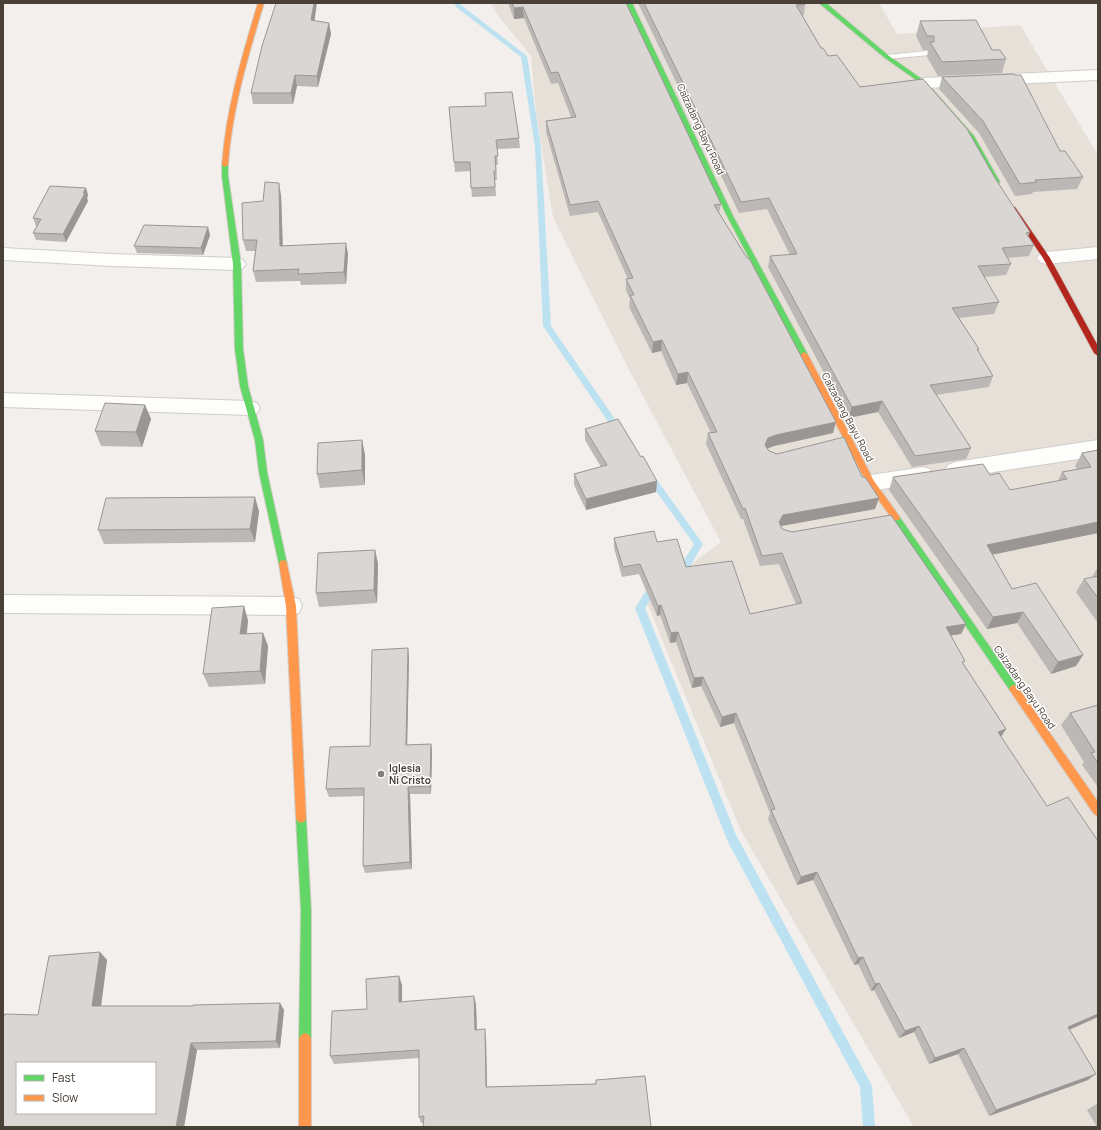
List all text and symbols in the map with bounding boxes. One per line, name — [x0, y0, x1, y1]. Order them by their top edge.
street label: Calzadang Bayu Road — [674, 81, 728, 177]
street label: Calzadang Bayu Road — [819, 370, 878, 464]
street label: Calzadang Bayu Road — [991, 642, 1059, 732]
place label: Iglesia Ni Cristo — [389, 761, 431, 787]
marker: Iglesia Ni Cristo — [376, 769, 386, 779]
legend — [16, 1062, 156, 1114]
text: Fast — [52, 1069, 76, 1086]
text: Slow — [52, 1089, 78, 1106]

